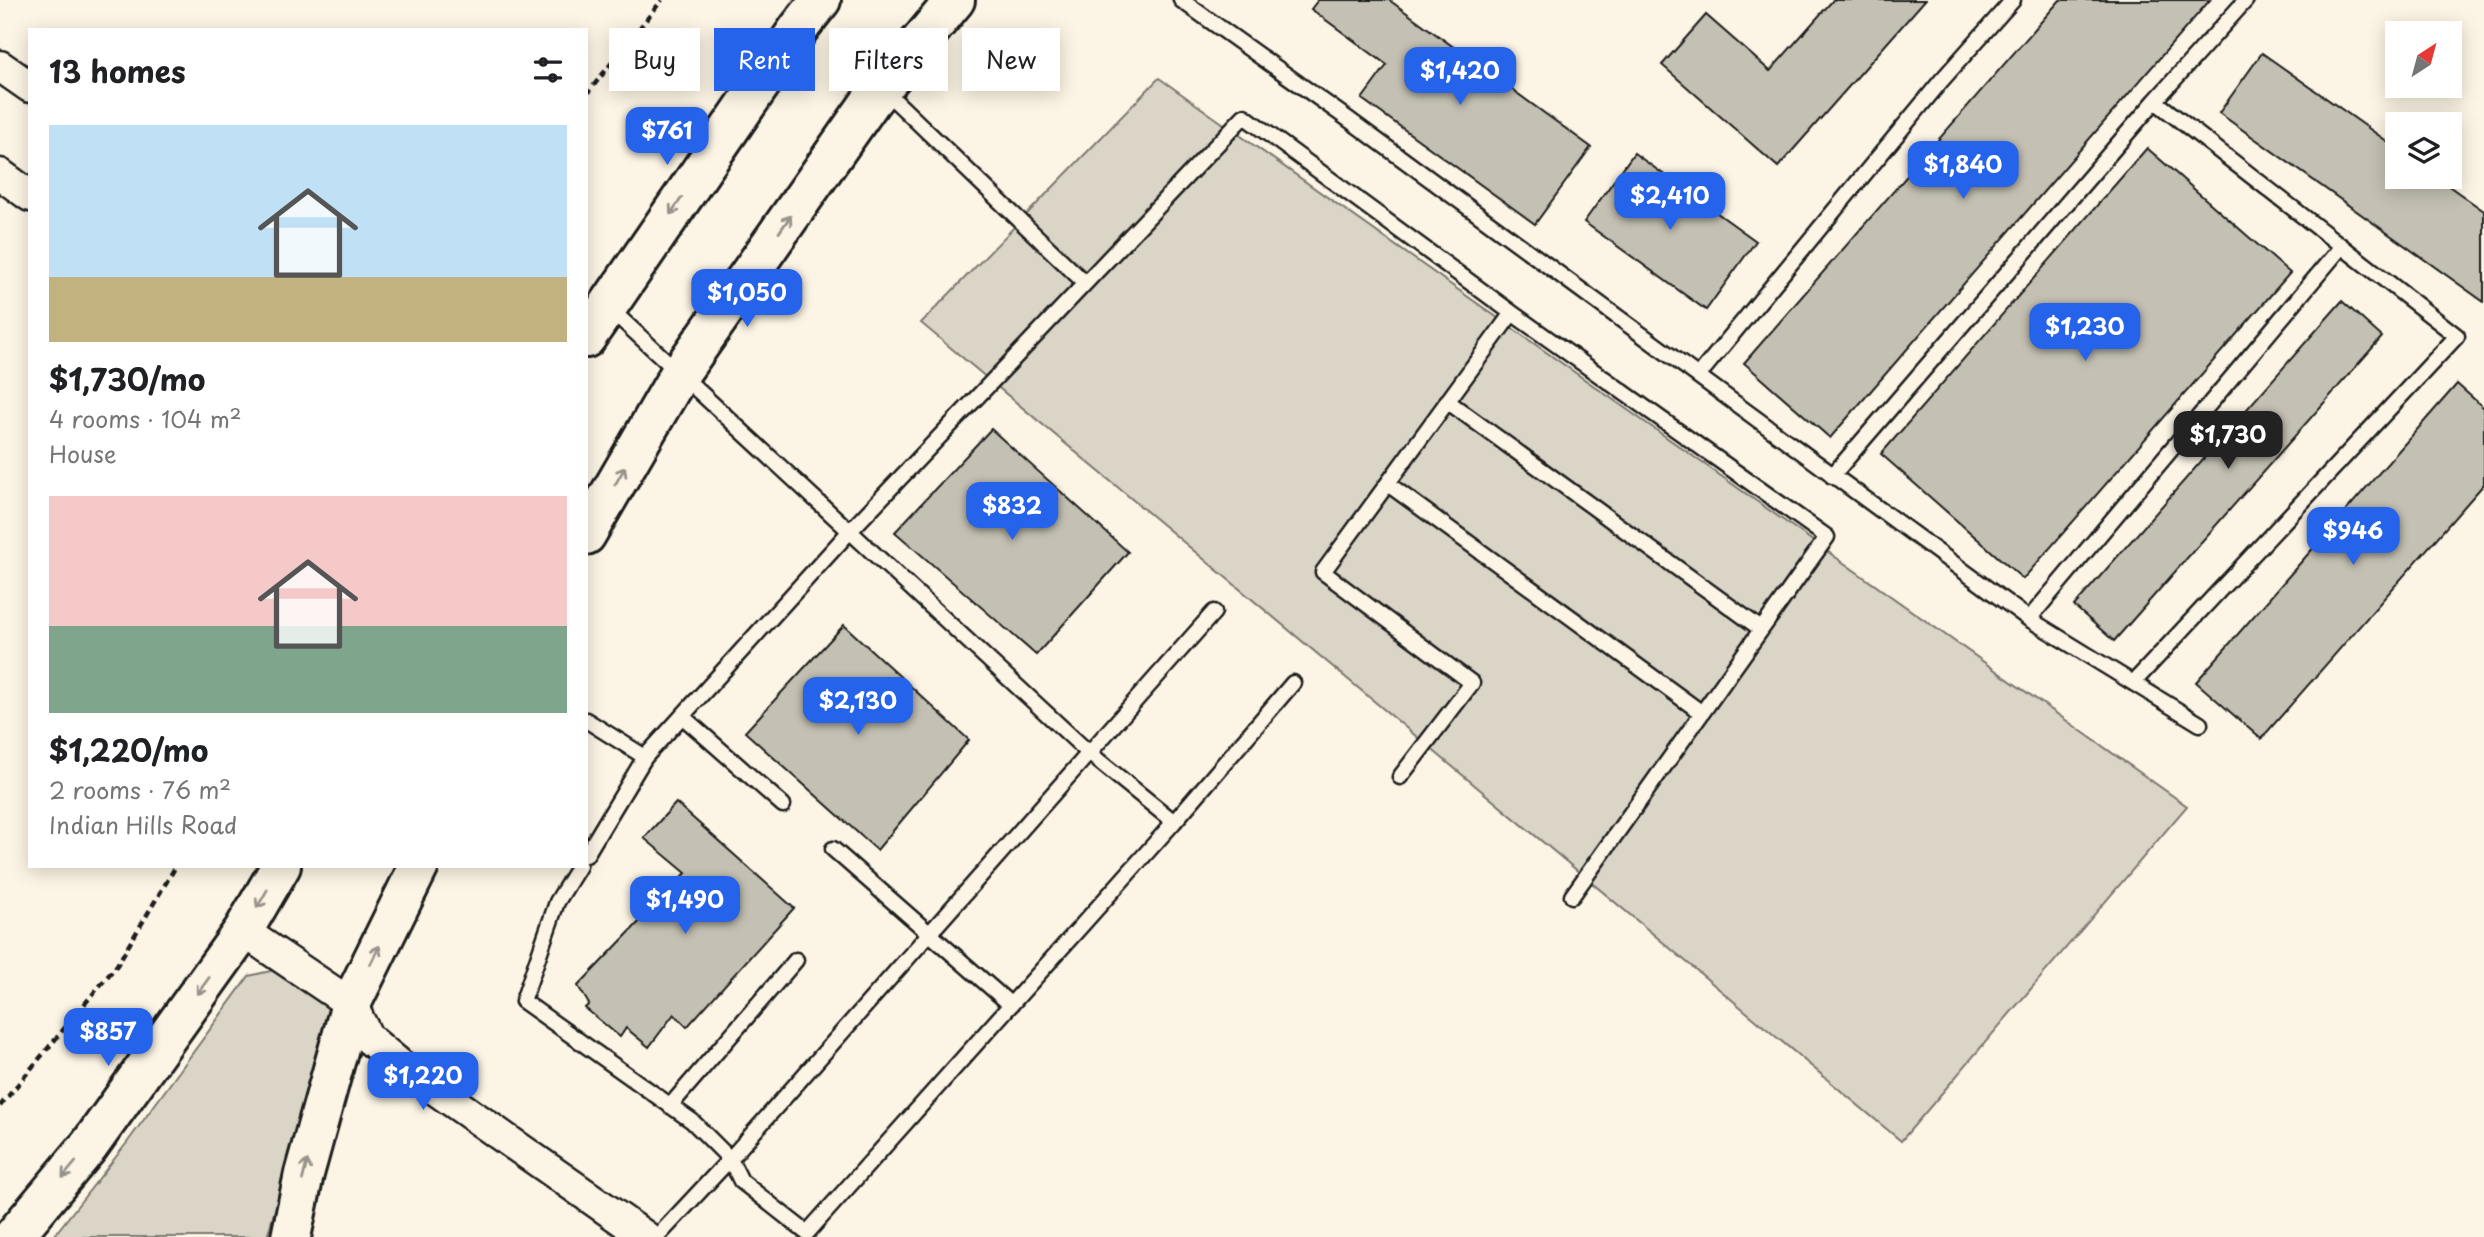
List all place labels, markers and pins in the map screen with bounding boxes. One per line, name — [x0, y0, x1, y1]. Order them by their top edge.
pin: $1,420 — [1403, 48, 1517, 107]
pin: $761 — [626, 108, 708, 167]
pin: $1,840 — [1906, 142, 2020, 201]
pin: $2,410 — [1613, 173, 1727, 232]
pin: $1,050 — [690, 270, 804, 329]
pin: $1,230 — [2028, 304, 2142, 363]
pin: $1,730 — [2171, 412, 2285, 471]
pin: $832 — [971, 482, 1053, 542]
pin: $946 — [2312, 508, 2394, 567]
pin: $2,130 — [801, 678, 915, 737]
pin: $1,490 — [628, 876, 742, 936]
pin: $857 — [67, 1009, 149, 1068]
pin: $1,220 — [366, 1052, 480, 1112]

